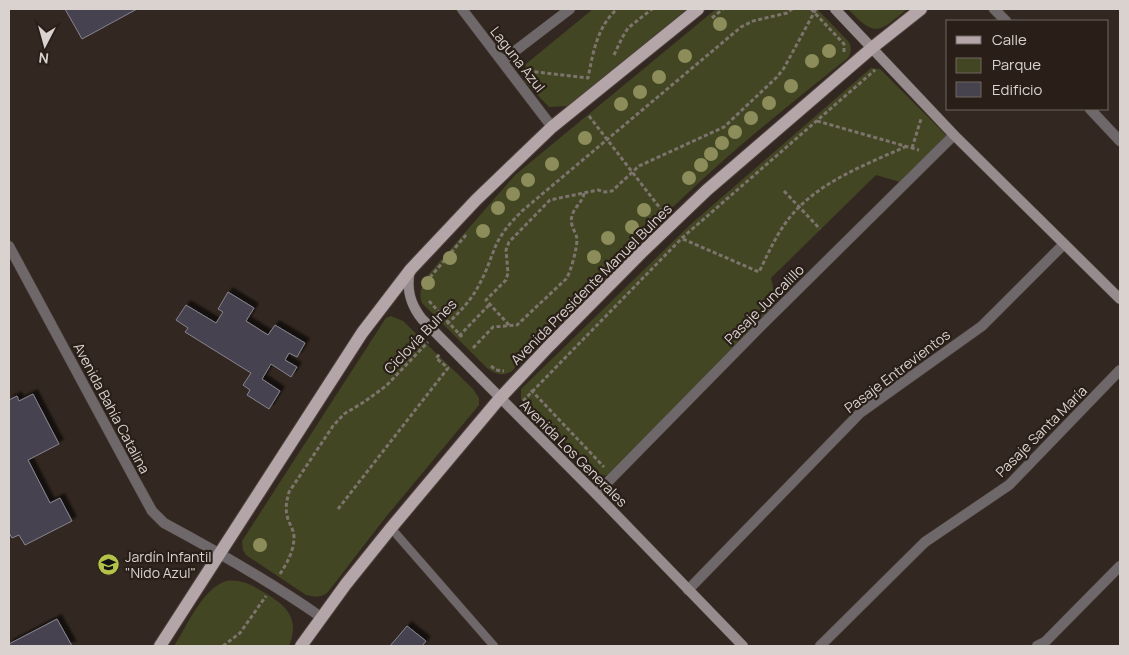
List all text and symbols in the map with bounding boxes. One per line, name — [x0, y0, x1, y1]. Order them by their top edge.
north arrow — [20, 20, 70, 70]
legend — [946, 20, 1109, 110]
street label: Laguna Azul — [486, 22, 550, 96]
text: Calle — [992, 29, 1027, 50]
text: N — [38, 48, 50, 68]
text: Parque — [992, 54, 1041, 75]
text: Edificio — [992, 79, 1043, 100]
street label: Avenida Presidente Manuel Bulnes — [506, 199, 676, 369]
street label: Pasaje Juncalillo — [720, 260, 808, 348]
street label: Ciclovía Bulnes — [379, 295, 461, 377]
street label: Pasaje Entrevientos — [840, 325, 954, 417]
street label: Avenida Bahía Catalina — [69, 339, 155, 477]
street label: Pasaje Santa María — [991, 381, 1091, 481]
street label: Avenida Los Generales — [516, 395, 632, 511]
place label: Jardín Infantil "Nido Azul" — [125, 547, 211, 582]
school or university icon: Jardín Infantil "Nido Azul" — [97, 552, 121, 576]

